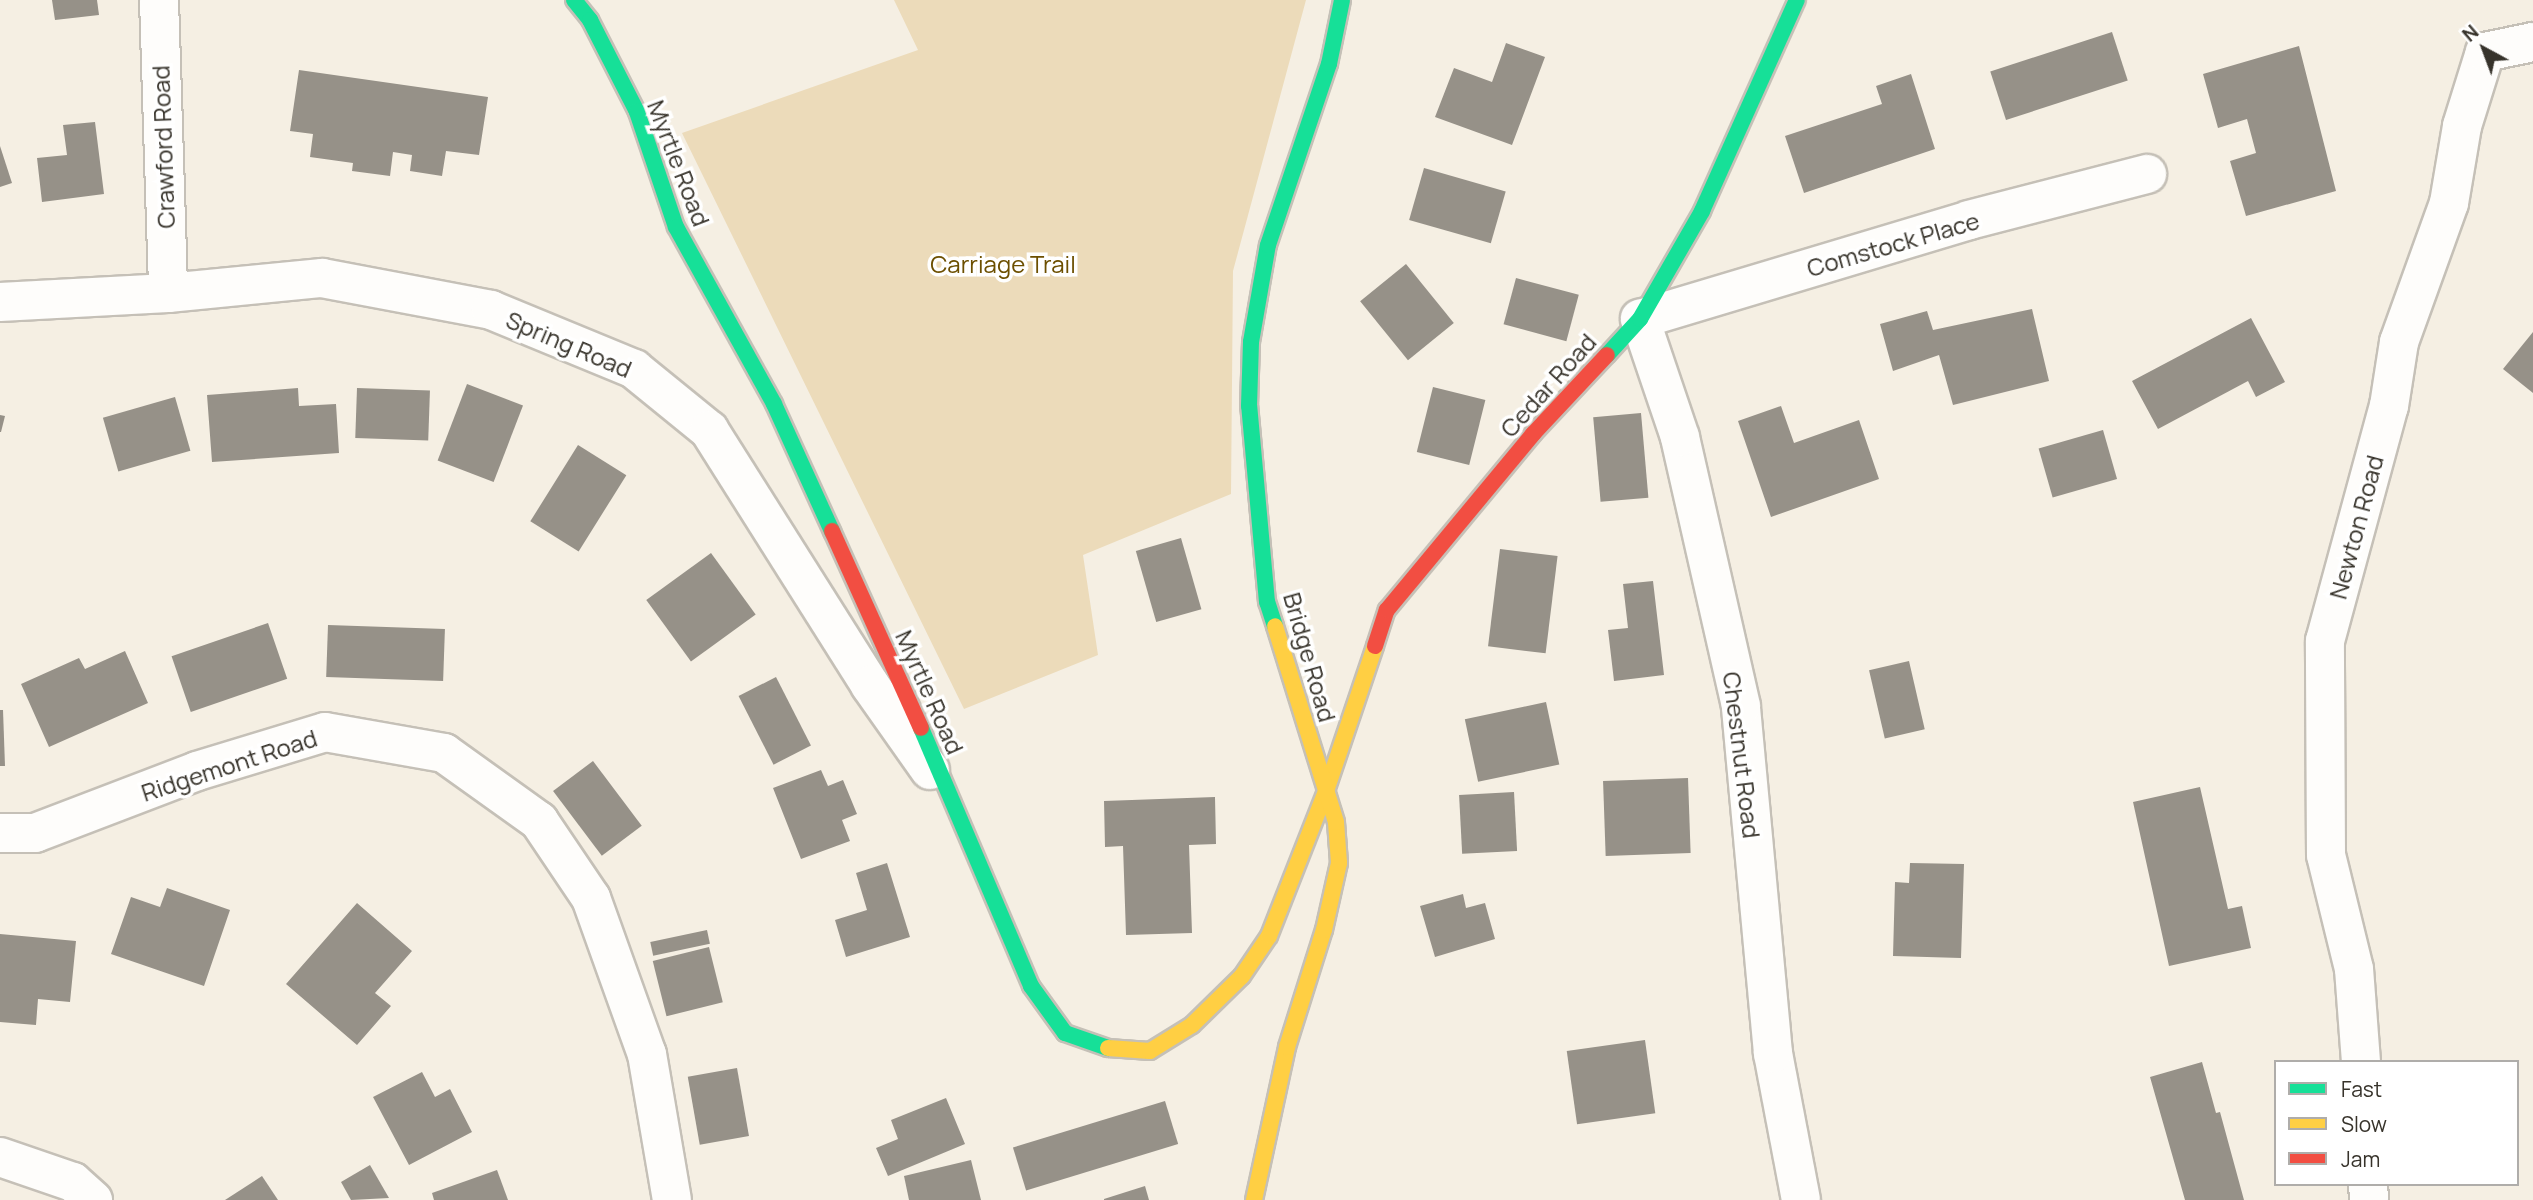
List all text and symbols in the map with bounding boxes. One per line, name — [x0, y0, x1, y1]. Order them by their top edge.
north arrow — [2449, 14, 2519, 84]
text: N — [2457, 19, 2484, 47]
street label: Crawford Road — [146, 65, 180, 229]
street label: Myrtle Road — [642, 96, 716, 230]
street label: Comstock Place — [1803, 206, 1983, 282]
park label: Carriage Trail — [930, 250, 1076, 278]
street label: Spring Road — [502, 305, 636, 383]
street label: Cedar Road — [1494, 327, 1602, 443]
street label: Newton Road — [2323, 452, 2389, 602]
street label: Bridge Road — [1278, 589, 1342, 725]
street label: Myrtle Road — [890, 626, 970, 758]
street label: Chestnut Road — [1718, 670, 1766, 840]
street label: Ridgemont Road — [138, 723, 320, 807]
legend — [2274, 1060, 2519, 1186]
text: Fast — [2341, 1075, 2382, 1103]
text: Slow — [2341, 1110, 2387, 1138]
text: Jam — [2341, 1145, 2380, 1173]

